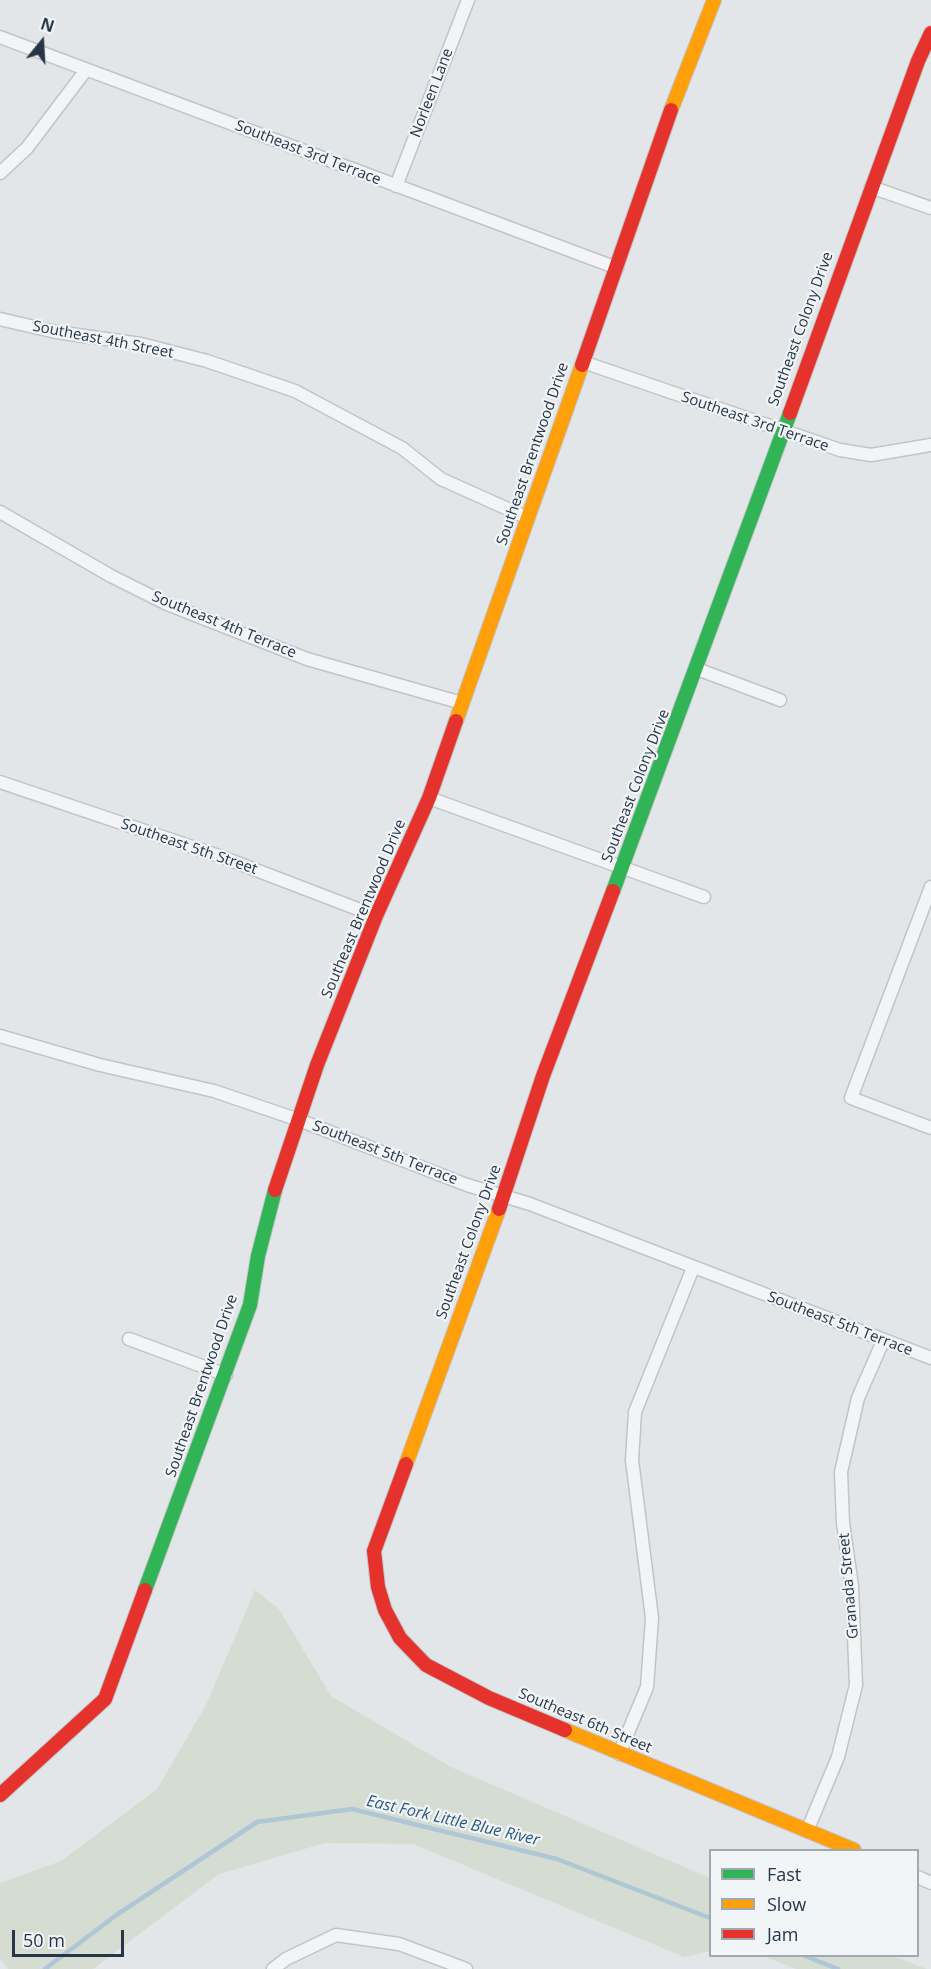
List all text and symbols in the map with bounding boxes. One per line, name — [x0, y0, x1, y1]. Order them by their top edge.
north arrow — [12, 12, 72, 72]
text: N — [38, 12, 57, 37]
street label: Norleen Lane — [407, 46, 457, 140]
street label: Southeast 3rd Terrace — [233, 117, 383, 189]
street label: Southeast Colony Drive — [765, 249, 837, 409]
street label: Southeast 4th Street — [31, 318, 175, 362]
street label: Southeast Brentwood Drive — [493, 360, 573, 548]
street label: Southeast 3rd Terrace — [679, 388, 831, 456]
street label: Southeast 4th Terrace — [149, 588, 299, 662]
street label: Southeast Colony Drive — [598, 707, 674, 865]
street label: Southeast 5th Street — [118, 815, 260, 879]
street label: Southeast Brentwood Drive — [318, 817, 410, 1001]
street label: Southeast 5th Terrace — [310, 1117, 460, 1189]
street label: Southeast Colony Drive — [433, 1162, 505, 1322]
street label: Southeast 5th Terrace — [765, 1288, 915, 1360]
street label: Southeast Brentwood Drive — [162, 1292, 242, 1480]
street label: Granada Street — [835, 1532, 863, 1640]
street label: Southeast 6th Street — [516, 1685, 654, 1757]
water label: East Fork Little Blue River — [365, 1792, 541, 1850]
legend — [709, 1849, 919, 1957]
text: Fast — [767, 1862, 801, 1886]
text: Slow — [767, 1892, 806, 1916]
scale bar — [15, 1918, 128, 1956]
text: Jam — [767, 1922, 799, 1946]
text: 50 m — [23, 1928, 65, 1952]

